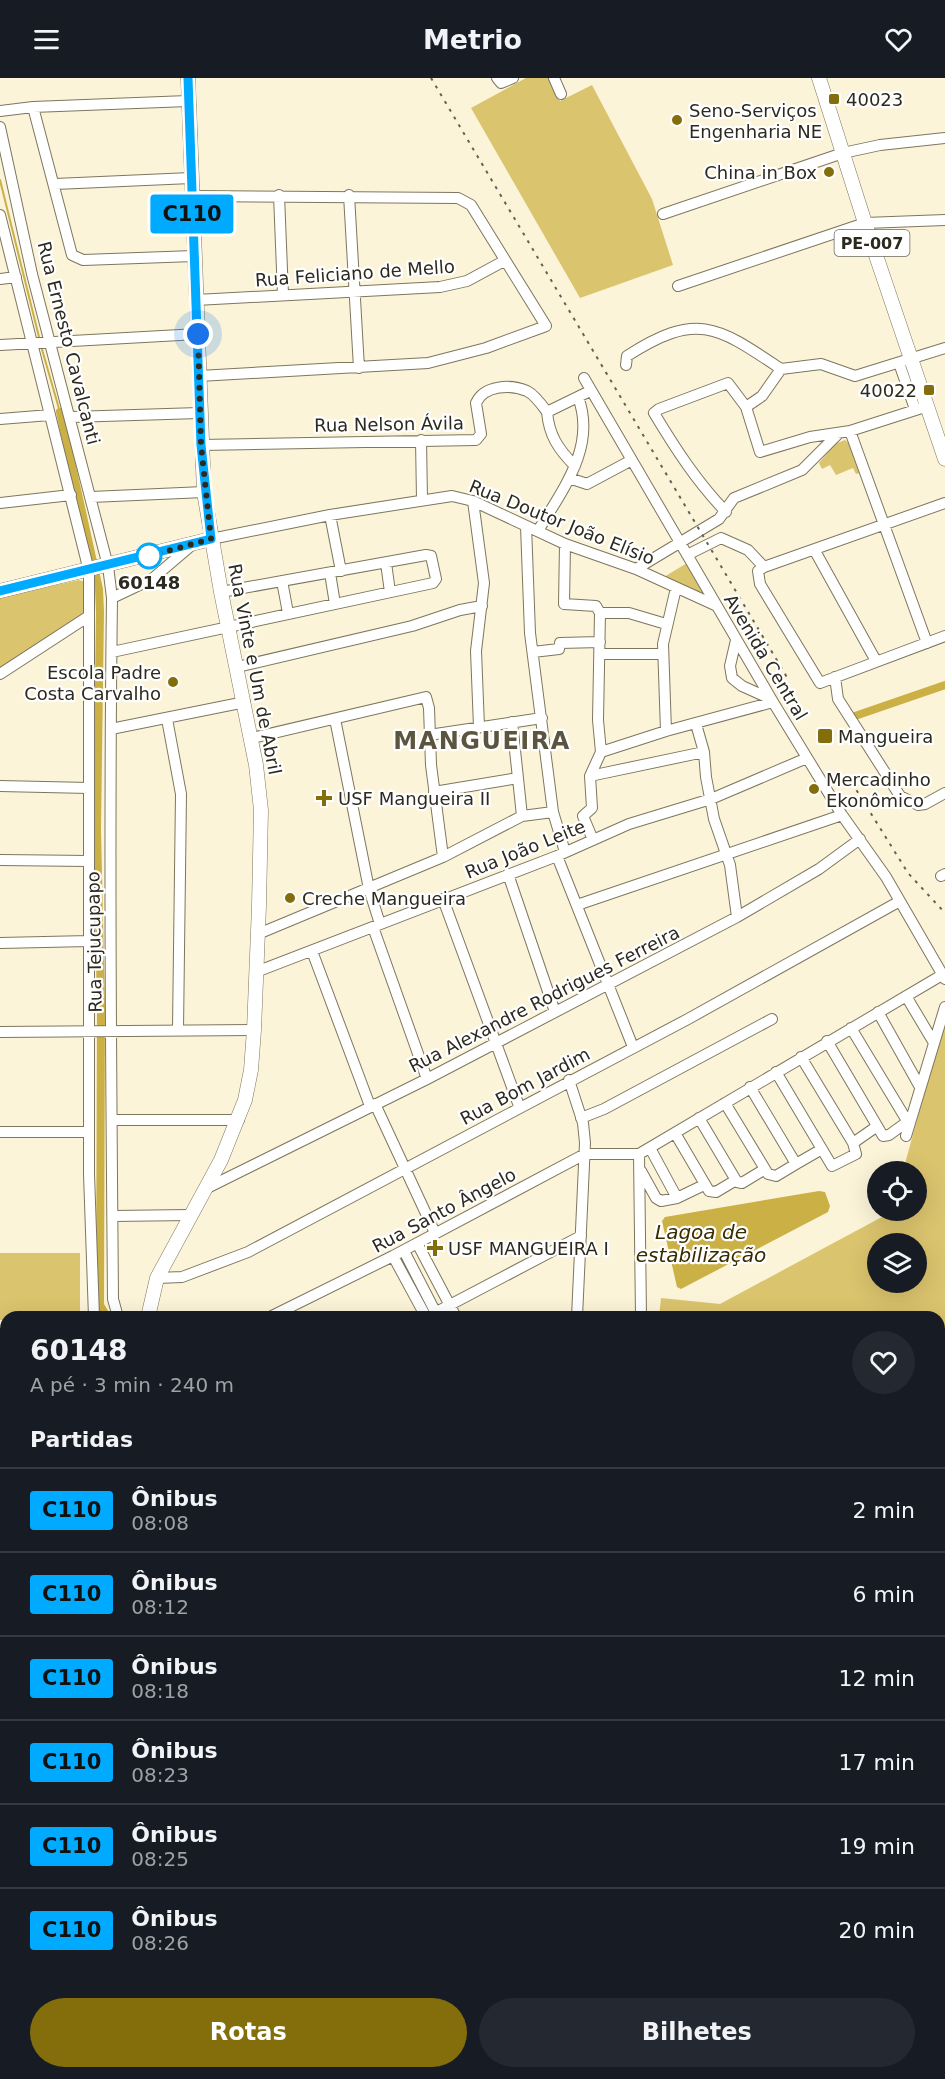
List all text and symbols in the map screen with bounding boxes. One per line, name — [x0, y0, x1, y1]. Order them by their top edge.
icon: menu — [30, 23, 63, 56]
icon: heart — [882, 23, 915, 56]
text: Metrio — [423, 24, 522, 55]
place label: 40023 — [846, 89, 903, 110]
marker: 40023 — [827, 92, 841, 106]
place label: Seno-Serviços Engenharia NE — [689, 100, 822, 142]
marker: Seno-Serviços Engenharia NE — [670, 113, 684, 127]
place label: China in Box — [704, 162, 817, 183]
marker: China in Box — [822, 165, 836, 179]
line badge: C110 — [150, 194, 234, 234]
text: C110 — [162, 202, 222, 226]
road number: PE-007 — [834, 230, 910, 256]
street label: Rua Ernesto Cavalcanti — [34, 239, 104, 447]
street label: Rua Feliciano de Mello — [254, 256, 456, 290]
your location — [183, 319, 213, 349]
place label: 40022 — [860, 380, 917, 401]
marker: 40022 — [922, 383, 936, 397]
street label: Rua Nelson Ávila — [314, 412, 464, 436]
street label: Rua Doutor João Elísio — [466, 475, 658, 569]
marker: 60148 — [136, 543, 162, 569]
street label: Rua Vinte e Um de Abril — [224, 562, 286, 776]
place label: 60148 — [118, 572, 180, 593]
street label: Avenida Central — [720, 590, 812, 724]
place label: Escola Padre Costa Carvalho — [24, 662, 161, 704]
marker: Escola Padre Costa Carvalho — [166, 675, 180, 689]
place label: Mangueira — [838, 726, 933, 747]
district label: MANGUEIRA — [393, 727, 571, 755]
marker: Mangueira — [816, 727, 834, 745]
place label: Mercadinho Ekonômico — [826, 769, 931, 811]
marker: Mercadinho Ekonômico — [807, 782, 821, 796]
place label: USF Mangueira II — [338, 788, 490, 809]
marker: USF Mangueira II — [315, 789, 333, 807]
street label: Rua João Leite — [462, 815, 588, 883]
street label: Rua Tejucupapo — [82, 871, 106, 1013]
place label: Creche Mangueira — [302, 888, 466, 909]
marker: Creche Mangueira — [283, 891, 297, 905]
street label: Rua Alexandre Rodrigues Ferreira — [405, 921, 683, 1077]
street label: Rua Bom Jardim — [457, 1043, 593, 1129]
map controls — [867, 1161, 927, 1293]
button: locate — [867, 1161, 927, 1221]
street label: Rua Santo Ângelo — [369, 1163, 519, 1257]
water label: Lagoa de estabilização — [636, 1220, 766, 1267]
button: layers — [867, 1233, 927, 1293]
place label: USF MANGUEIRA I — [448, 1238, 609, 1259]
marker: USF MANGUEIRA I — [426, 1239, 444, 1257]
button: heart — [852, 1331, 915, 1394]
text: 60148 — [30, 1334, 127, 1367]
text: A pé · 3 min · 240 m — [30, 1373, 234, 1397]
text: Partidas — [30, 1427, 133, 1452]
text: Ônibus — [131, 1486, 218, 1511]
text: C110 — [42, 1498, 101, 1522]
text: 2 min — [853, 1498, 915, 1523]
text: 08:08 — [131, 1511, 189, 1535]
text: Ônibus — [131, 1570, 218, 1595]
text: C110 — [42, 1582, 101, 1606]
text: 6 min — [853, 1582, 915, 1607]
text: 08:12 — [131, 1595, 189, 1619]
text: Ônibus — [131, 1654, 218, 1679]
text: C110 — [42, 1666, 101, 1690]
text: 12 min — [839, 1666, 915, 1691]
text: 08:18 — [131, 1679, 189, 1703]
text: Ônibus — [131, 1738, 218, 1763]
text: C110 — [42, 1750, 101, 1774]
text: 17 min — [839, 1750, 915, 1775]
text: 08:23 — [131, 1763, 189, 1787]
text: Ônibus — [131, 1822, 218, 1847]
text: C110 — [42, 1834, 101, 1858]
text: 19 min — [839, 1834, 915, 1859]
text: 08:25 — [131, 1847, 189, 1871]
text: Ônibus — [131, 1906, 218, 1931]
text: C110 — [42, 1918, 101, 1942]
text: 20 min — [839, 1918, 915, 1943]
text: 08:26 — [131, 1931, 189, 1955]
button: Rotas — [30, 1998, 467, 2067]
button: Bilhetes — [479, 1998, 915, 2067]

